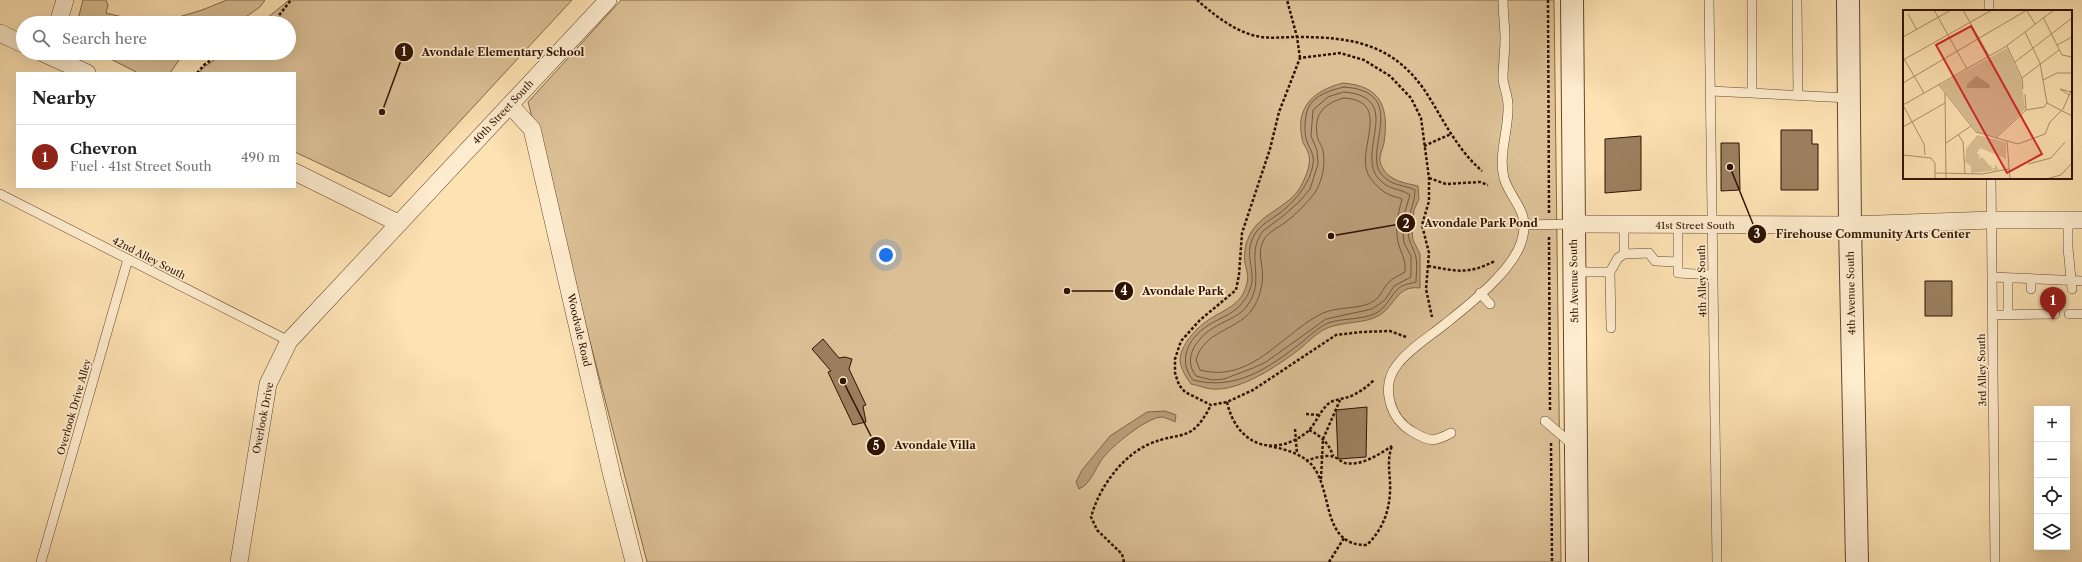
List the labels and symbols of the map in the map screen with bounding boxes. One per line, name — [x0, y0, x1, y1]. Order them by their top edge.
inset map — [1903, 10, 2072, 179]
callout: Avondale Elementary School — [394, 40, 593, 63]
text: 1 — [401, 44, 407, 59]
text: Avondale Elementary School — [420, 45, 585, 59]
street label: 40th Street South — [470, 76, 537, 147]
callout: Avondale Park Pond — [1396, 212, 1546, 235]
text: 2 — [1402, 216, 1410, 231]
text: Avondale Park Pond — [1423, 216, 1539, 230]
street label: 41st Street South — [1655, 219, 1736, 232]
callout: Firehouse Community Arts Center — [1747, 222, 1978, 245]
text: 3 — [1754, 226, 1761, 241]
text: Firehouse Community Arts Center — [1776, 227, 1971, 241]
street label: 42nd Alley South — [110, 234, 189, 282]
street label: 5th Avenue South — [1567, 238, 1581, 323]
street label: 4th Alley South — [1695, 244, 1709, 317]
your location — [876, 245, 896, 265]
street label: 4th Avenue South — [1844, 250, 1858, 335]
callout: Avondale Park — [1114, 279, 1232, 302]
text: 4 — [1120, 283, 1128, 298]
text: Avondale Park — [1141, 284, 1225, 298]
pin: 1 — [2040, 287, 2066, 320]
street label: Woodvale Road — [564, 291, 594, 368]
street label: 3rd Alley South — [1975, 333, 1989, 406]
street label: Overlook Drive Alley — [54, 357, 94, 457]
street label: Overlook Drive — [250, 381, 276, 455]
callout: Avondale Villa — [866, 434, 985, 457]
text: 5 — [873, 438, 880, 453]
text: Avondale Villa — [893, 438, 976, 452]

